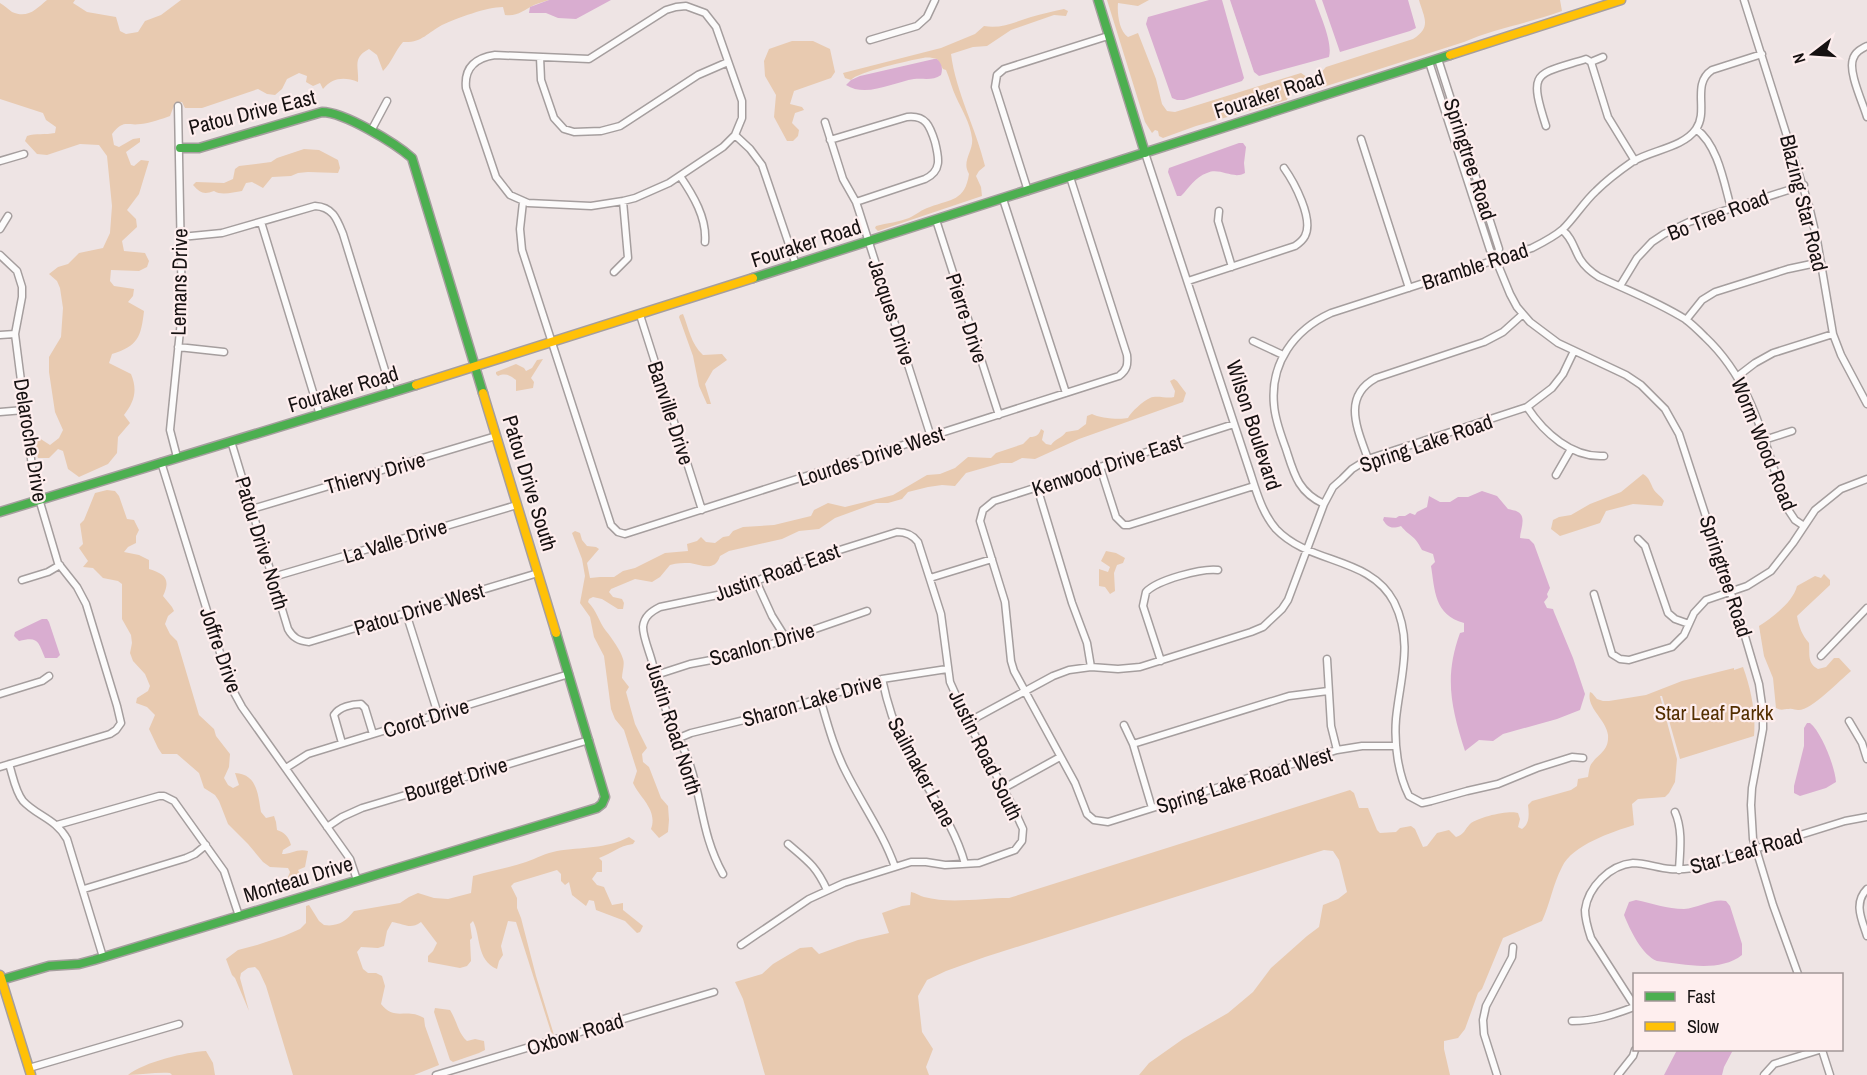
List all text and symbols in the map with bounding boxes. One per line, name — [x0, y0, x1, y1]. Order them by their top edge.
north arrow — [1783, 24, 1843, 84]
text: N — [1787, 51, 1811, 66]
street label: Fouraker Road — [1210, 63, 1328, 125]
street label: Patou Drive East — [185, 82, 319, 142]
street label: Springtree Road — [1437, 94, 1503, 224]
street label: Blazing Star Road — [1773, 132, 1835, 274]
street label: Bo Tree Road — [1663, 182, 1773, 248]
street label: Fouraker Road — [747, 212, 865, 274]
street label: Lemans Drive — [164, 228, 194, 336]
street label: Bramble Road — [1418, 235, 1532, 297]
street label: Jacques Drive — [861, 255, 923, 369]
street label: Pierre Drive — [939, 269, 995, 367]
street label: Wilson Boulevard — [1219, 356, 1289, 494]
street label: Fouraker Road — [284, 358, 402, 420]
street label: Banville Drive — [641, 358, 701, 468]
street label: Worm Wood Road — [1724, 373, 1804, 515]
street label: Delaroche Drive — [7, 376, 55, 504]
street label: Spring Lake Road — [1356, 407, 1496, 479]
street label: Patou Drive South — [496, 411, 564, 555]
street label: Lourdes Drive West — [794, 419, 948, 493]
street label: Kenwood Drive East — [1028, 427, 1186, 503]
street label: Thiervy Drive — [321, 445, 429, 501]
street label: Patou Drive North — [228, 473, 296, 613]
street label: Springtree Road — [1693, 511, 1759, 641]
street label: La Valle Drive — [340, 512, 450, 570]
street label: Justin Road East — [710, 536, 844, 608]
street label: Patou Drive West — [350, 575, 488, 643]
street label: Joffre Drive — [193, 603, 249, 697]
street label: Scanlon Drive — [706, 615, 818, 673]
street label: Justin Road North — [639, 658, 709, 798]
street label: Sharon Lake Drive — [739, 666, 885, 734]
street label: Justin Road South — [942, 685, 1030, 825]
street label: Corot Drive — [380, 691, 472, 745]
park label: Star Leaf Parkk — [1655, 698, 1774, 727]
street label: Sailmaker Lane — [881, 712, 963, 832]
street label: Spring Lake Road West — [1152, 739, 1336, 821]
street label: Bourget Drive — [401, 750, 511, 808]
street label: Star Leaf Road — [1686, 821, 1806, 881]
street label: Monteau Drive — [240, 849, 356, 909]
legend — [1633, 973, 1843, 1051]
text: Fast — [1687, 984, 1715, 1009]
street label: Oxbow Road — [523, 1006, 627, 1062]
text: Slow — [1687, 1014, 1719, 1039]

